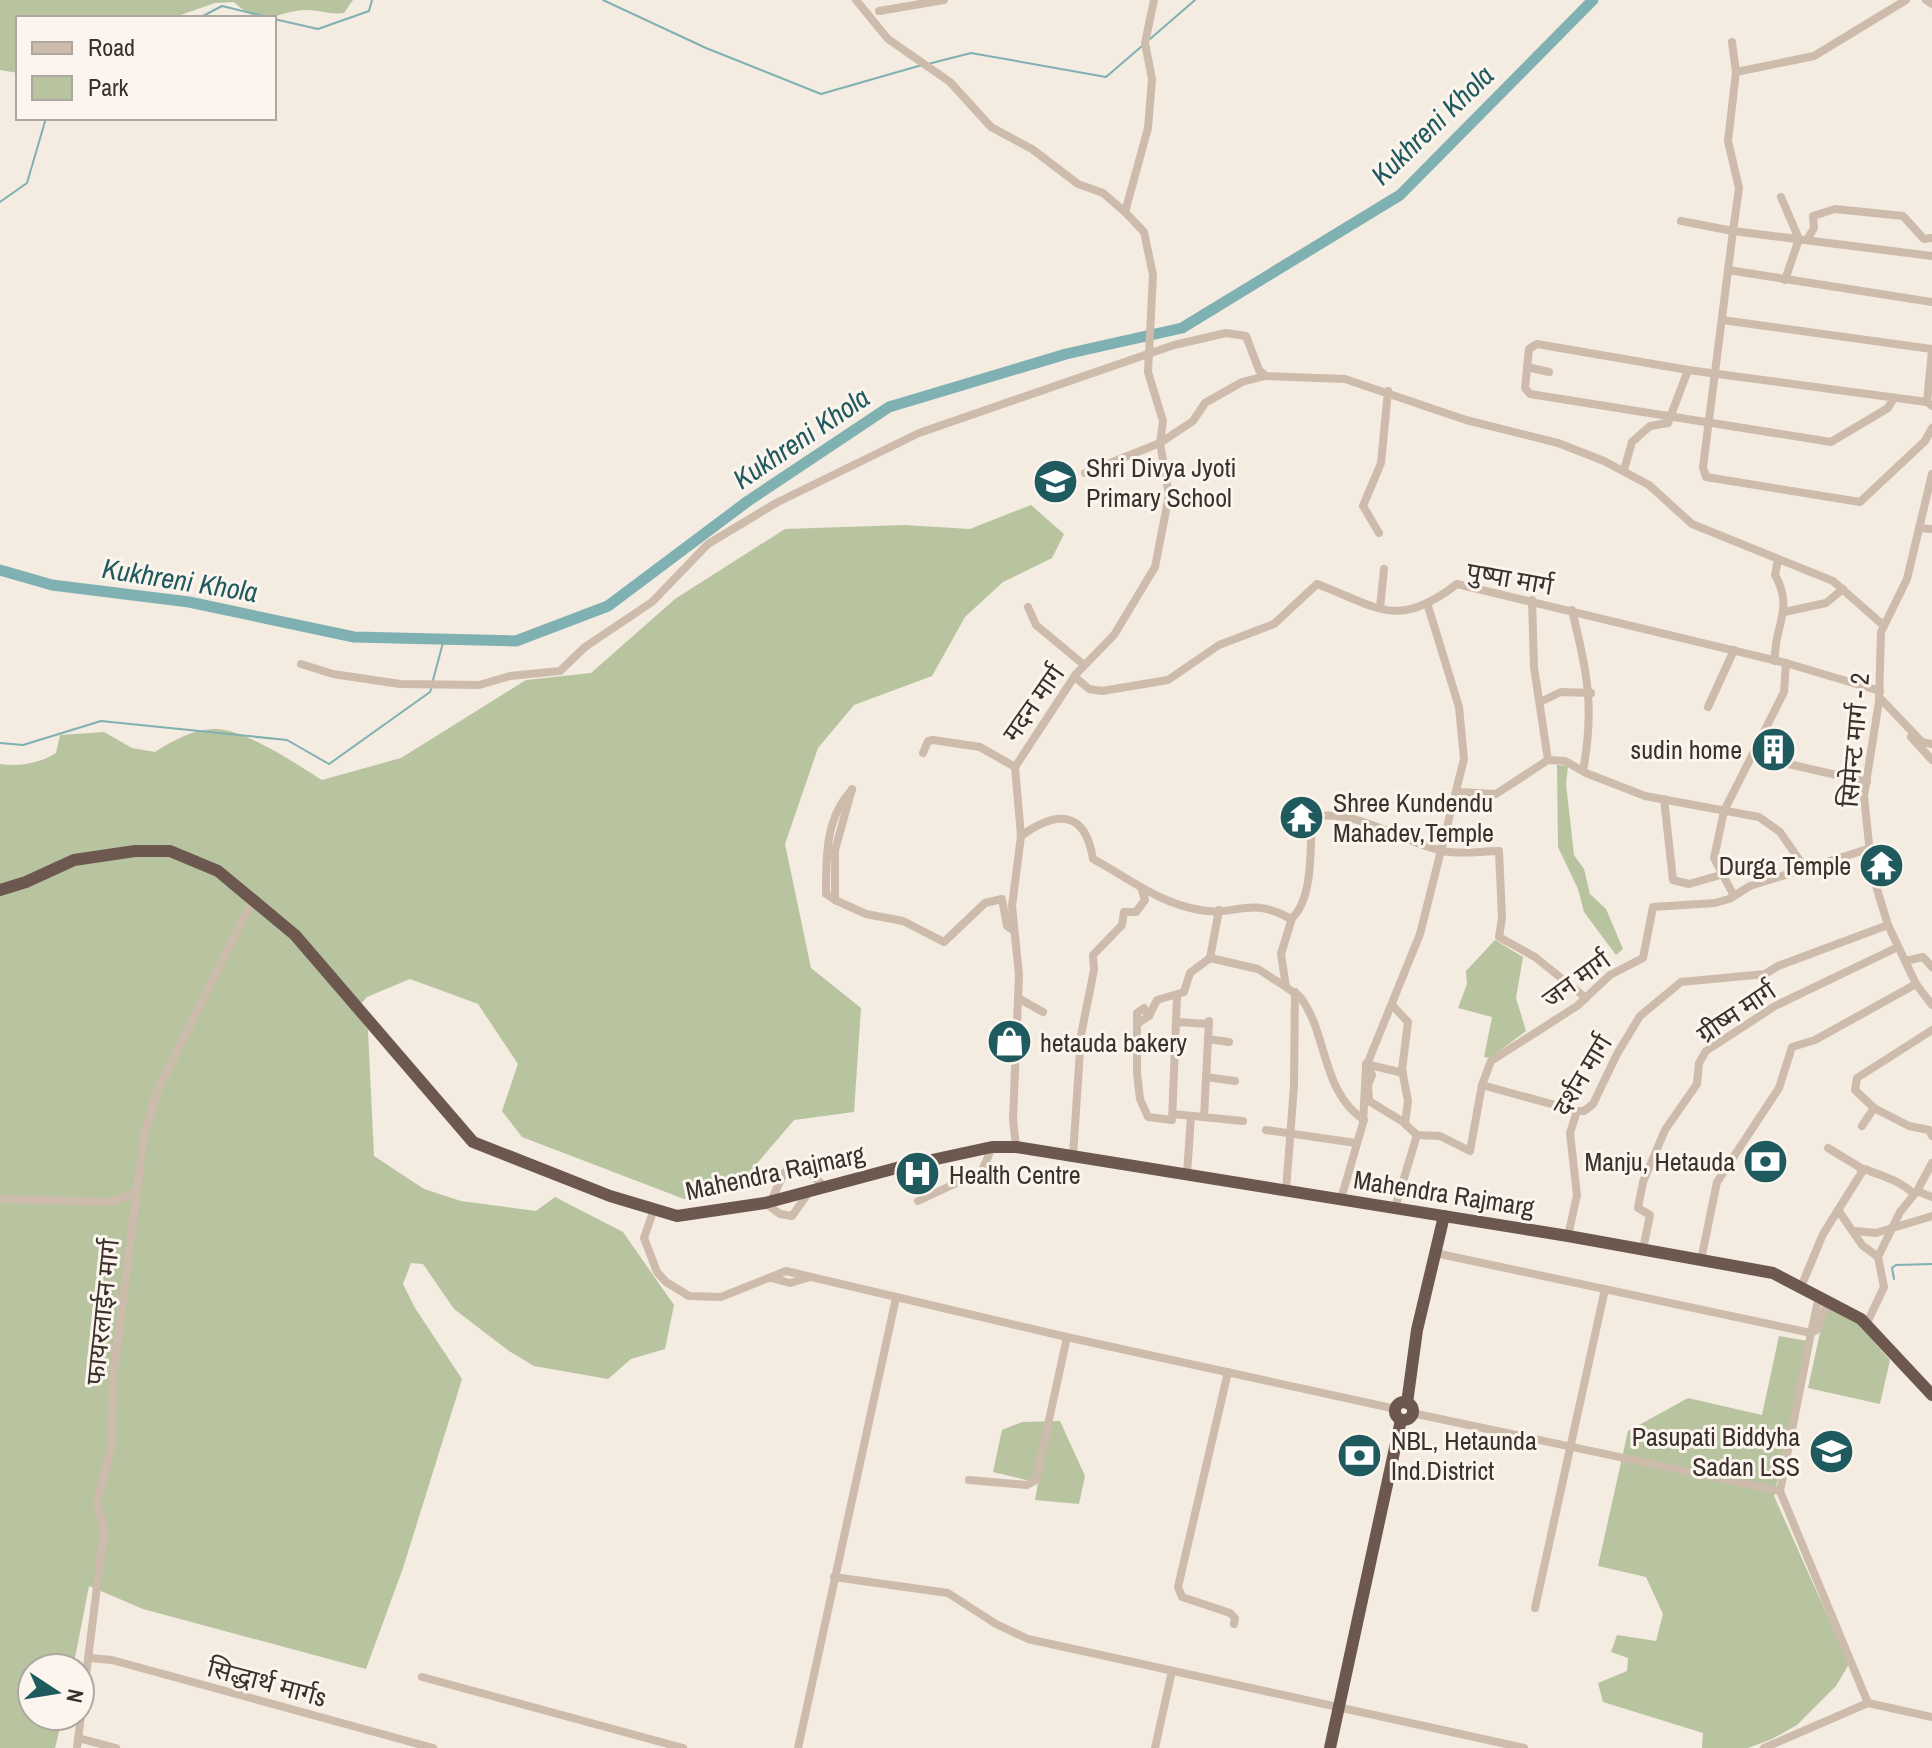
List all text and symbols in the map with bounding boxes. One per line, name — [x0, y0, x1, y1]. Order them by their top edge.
legend — [16, 16, 276, 120]
text: Road — [88, 31, 135, 63]
water label: Kukhreni Khola — [1362, 57, 1502, 193]
text: Park — [88, 71, 129, 103]
water label: Kukhreni Khola — [725, 378, 877, 498]
place label: Shri Divya Jyoti Primary School — [1086, 450, 1237, 515]
school or university icon: Shri Divya Jyoti Primary School — [1031, 458, 1079, 506]
water label: Kukhreni Khola — [99, 549, 261, 611]
street label: पुष्पा मार्ग — [1464, 553, 1557, 603]
street label: मदन मार्ग — [994, 657, 1073, 749]
street label: सिमेन्ट मार्ग - 2 — [1831, 671, 1877, 809]
building icon: sudin home — [1749, 725, 1797, 773]
place label: sudin home — [1631, 732, 1742, 767]
place label: Shree Kundendu Mahadev,Temple — [1333, 785, 1494, 850]
temple icon: Shree Kundendu Mahadev,Temple — [1278, 793, 1326, 841]
temple icon: Durga Temple — [1858, 841, 1906, 889]
place label: Durga Temple — [1719, 848, 1851, 883]
street label: जन मार्ग — [1535, 942, 1618, 1016]
street label: ग्रीष्म मार्ग — [1690, 972, 1783, 1051]
shop icon: hetauda bakery — [985, 1018, 1033, 1066]
place label: hetauda bakery — [1040, 1025, 1187, 1060]
street label: दर्शन मार्ग — [1544, 1027, 1620, 1122]
street label: Mahendra Rajmarg — [682, 1136, 868, 1208]
bank icon: Manju, Hetauda — [1742, 1137, 1790, 1185]
place label: Manju, Hetauda — [1584, 1144, 1735, 1179]
hospital icon: Health Centre — [894, 1150, 942, 1198]
place label: Health Centre — [949, 1157, 1081, 1192]
street label: Mahendra Rajmarg — [1351, 1161, 1537, 1225]
street label: फायरलाईन मार्ग — [77, 1236, 127, 1387]
place label: Pasupati Biddyha Sadan LSS — [1632, 1419, 1800, 1484]
place label: NBL, Hetaunda Ind.District — [1391, 1423, 1537, 1488]
school or university icon: Pasupati Biddyha Sadan LSS — [1807, 1427, 1855, 1475]
bank icon: NBL, Hetaunda Ind.District — [1336, 1431, 1384, 1479]
street label: सिद्धार्थ मार्गs — [204, 1649, 330, 1715]
north arrow — [16, 1652, 96, 1732]
text: N — [60, 1687, 92, 1706]

